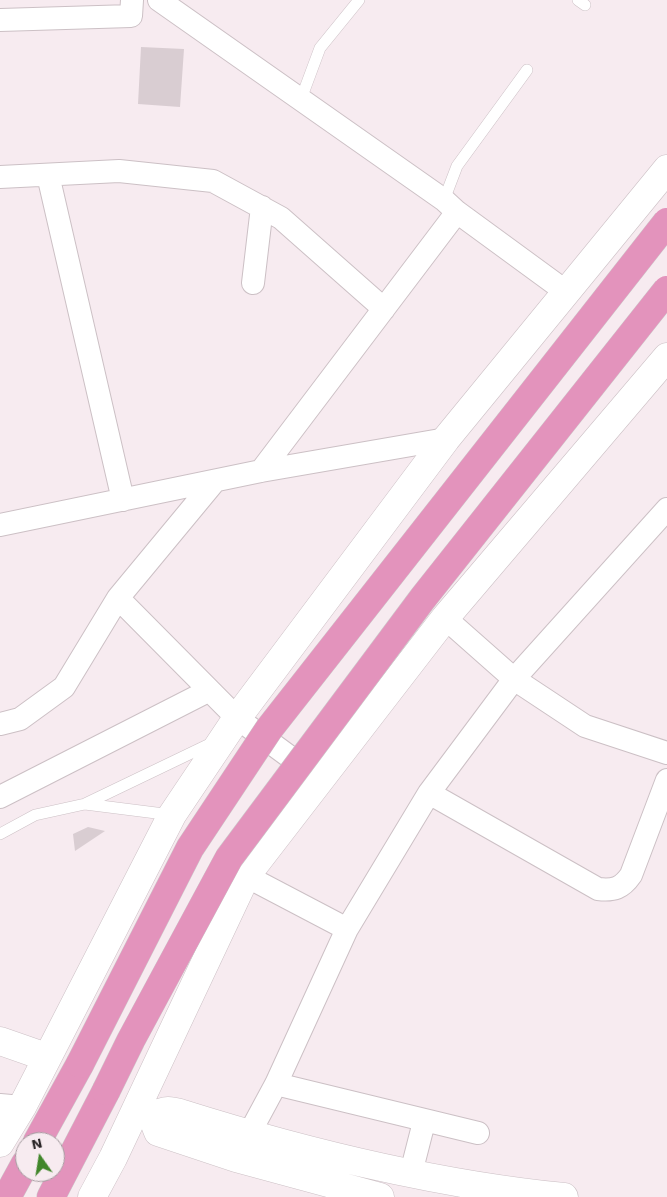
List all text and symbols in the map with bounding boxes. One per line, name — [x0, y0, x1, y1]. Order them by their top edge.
north arrow — [15, 1132, 65, 1182]
text: N — [30, 1134, 44, 1152]

